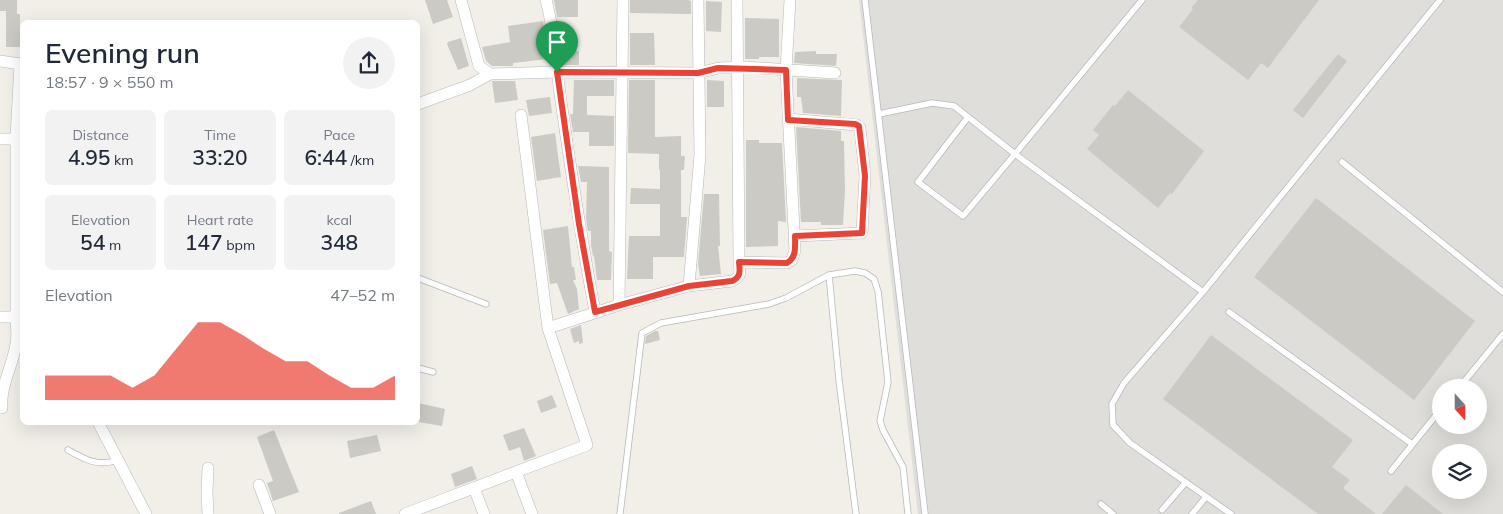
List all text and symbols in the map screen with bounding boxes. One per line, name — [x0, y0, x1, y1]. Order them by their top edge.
pin — [536, 21, 578, 72]
icon: arrive — [543, 28, 571, 56]
text: Evening run — [45, 35, 200, 70]
button: share — [343, 37, 395, 89]
text: 18:57 · 9 × 550 m — [45, 72, 174, 92]
text: Distance — [72, 126, 129, 144]
text: Time — [204, 126, 236, 144]
text: Pace — [324, 126, 355, 144]
text: 4.95 — [68, 144, 110, 170]
text: 33:20 — [192, 144, 248, 170]
text: 6:44 — [304, 144, 347, 170]
text: km — [110, 151, 134, 169]
text: /km — [347, 151, 374, 169]
text: Elevation — [71, 211, 130, 229]
text: Heart rate — [187, 211, 253, 229]
text: kcal — [327, 211, 352, 229]
text: 54 — [80, 229, 105, 255]
text: 147 — [185, 229, 223, 255]
text: 348 — [320, 229, 358, 255]
text: m — [105, 236, 121, 254]
text: bpm — [223, 236, 255, 254]
text: Elevation — [45, 285, 113, 305]
text: 47–52 m — [330, 285, 395, 305]
north arrow — [1432, 379, 1488, 434]
map controls — [1432, 379, 1487, 499]
button: layers — [1432, 444, 1487, 499]

